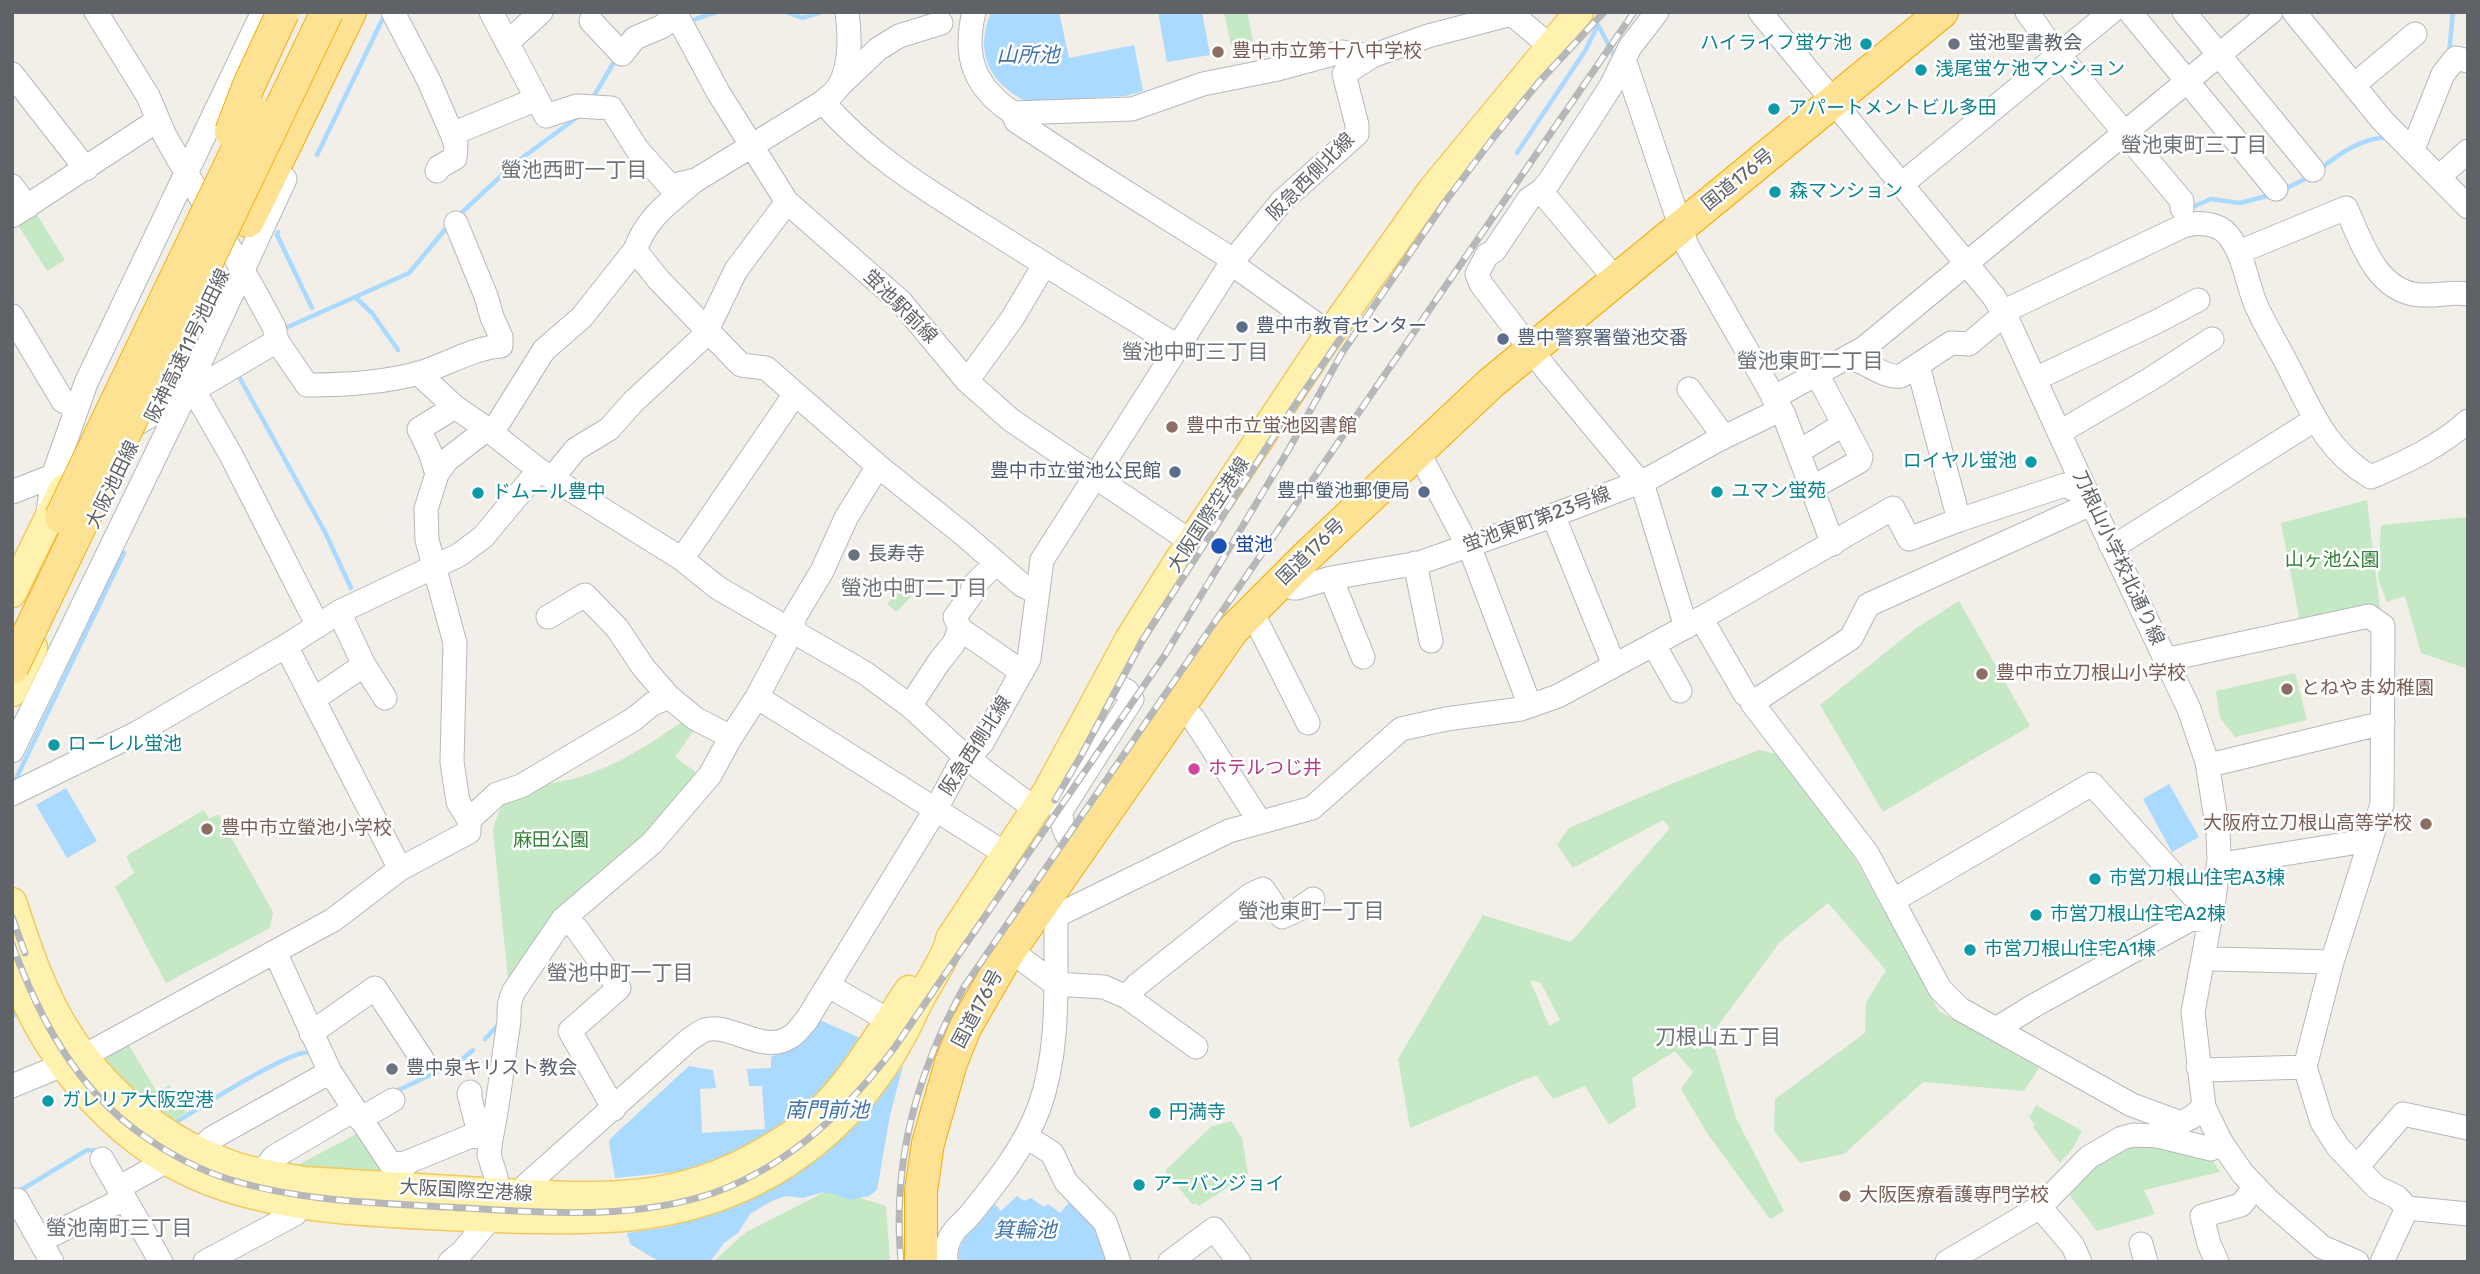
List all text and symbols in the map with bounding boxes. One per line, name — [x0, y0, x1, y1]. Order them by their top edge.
place label: ハイライフ蛍ケ池 — [1700, 33, 1852, 55]
place label: 蛍池聖書教会 — [1968, 33, 2082, 55]
marker: ハイライフ蛍ケ池 — [1858, 36, 1874, 52]
marker: 蛍池聖書教会 — [1946, 36, 1962, 52]
place label: 豊中市立第十八中学校 — [1232, 41, 1422, 63]
water label: 山所池 — [997, 43, 1059, 69]
marker: 豊中市立第十八中学校 — [1210, 44, 1226, 60]
place label: 浅尾蛍ケ池マンション — [1935, 59, 2125, 81]
marker: 浅尾蛍ケ池マンション — [1913, 62, 1929, 78]
place label: アパートメントビル多田 — [1788, 98, 1997, 120]
marker: アパートメントビル多田 — [1766, 101, 1782, 117]
street label: 阪急西側北線 — [1263, 129, 1359, 225]
district label: 螢池東町三丁目 — [2121, 133, 2267, 159]
street label: 国道176号 — [1698, 144, 1778, 216]
district label: 螢池西町一丁目 — [501, 158, 647, 184]
place label: 森マンション — [1789, 181, 1903, 203]
marker: 森マンション — [1767, 184, 1783, 200]
street label: 阪神高速11号池田線 — [141, 265, 235, 427]
street label: 蛍池駅前線 — [858, 265, 942, 349]
place label: 豊中市教育センター — [1256, 316, 1427, 338]
marker: 豊中市教育センター — [1234, 319, 1250, 335]
place label: 豊中警察署螢池交番 — [1517, 328, 1688, 350]
marker: 豊中警察署螢池交番 — [1495, 331, 1511, 347]
district label: 螢池中町三丁目 — [1122, 340, 1268, 366]
district label: 螢池東町二丁目 — [1737, 349, 1883, 375]
place label: 豊中市立蛍池図書館 — [1186, 416, 1357, 438]
marker: 豊中市立蛍池図書館 — [1164, 419, 1180, 435]
street label: 大阪池田線 — [82, 437, 144, 533]
place label: ロイヤル蛍池 — [1903, 451, 2017, 473]
street label: 大阪国際空港線 — [1163, 453, 1255, 577]
marker: ロイヤル蛍池 — [2023, 454, 2039, 470]
place label: 豊中市立蛍池公民館 — [990, 461, 1161, 483]
marker: 豊中市立蛍池公民館 — [1167, 464, 1183, 480]
street label: 刀根山小学校北通り線 — [2068, 467, 2168, 649]
place label: 豊中螢池郵便局 — [1277, 481, 1410, 503]
place label: ユマン蛍苑 — [1731, 481, 1826, 503]
place label: ドムール豊中 — [492, 482, 606, 504]
street label: 蛍池東町第23号線 — [1460, 483, 1614, 557]
marker: 豊中螢池郵便局 — [1416, 484, 1432, 500]
marker: ユマン蛍苑 — [1709, 484, 1725, 500]
marker: ドムール豊中 — [470, 485, 486, 501]
street label: 国道176号 — [1272, 514, 1350, 590]
place label: 蛍池 — [1235, 535, 1273, 557]
marker: 蛍池 — [1209, 536, 1229, 556]
place label: 長寿寺 — [868, 544, 925, 566]
marker: 長寿寺 — [846, 547, 862, 563]
park label: 山ヶ池公園 — [2285, 550, 2379, 572]
district label: 螢池中町二丁目 — [841, 576, 987, 602]
place label: 豊中市立刀根山小学校 — [1996, 663, 2186, 685]
marker: 豊中市立刀根山小学校 — [1974, 666, 1990, 682]
place label: とねやま幼稚園 — [2301, 678, 2434, 700]
marker: とねやま幼稚園 — [2279, 681, 2295, 697]
street label: 阪急西側北線 — [935, 692, 1017, 800]
place label: ローレル蛍池 — [68, 734, 182, 756]
marker: ローレル蛍池 — [46, 737, 62, 753]
place label: ホテルつじ井 — [1208, 758, 1322, 780]
marker: ホテルつじ井 — [1186, 761, 1202, 777]
place label: 大阪府立刀根山高等学校 — [2203, 813, 2412, 835]
marker: 大阪府立刀根山高等学校 — [2418, 816, 2434, 832]
place label: 豊中市立螢池小学校 — [221, 818, 392, 840]
marker: 豊中市立螢池小学校 — [199, 821, 215, 837]
park label: 麻田公園 — [513, 830, 589, 852]
place label: 市営刀根山住宅A3棟 — [2109, 868, 2285, 890]
marker: 市営刀根山住宅A3棟 — [2087, 871, 2103, 887]
district label: 螢池東町一丁目 — [1238, 899, 1384, 925]
place label: 市営刀根山住宅A2棟 — [2050, 904, 2226, 926]
marker: 市営刀根山住宅A2棟 — [2028, 907, 2044, 923]
place label: 市営刀根山住宅A1棟 — [1984, 939, 2156, 961]
marker: 市営刀根山住宅A1棟 — [1962, 942, 1978, 958]
district label: 螢池中町一丁目 — [547, 961, 693, 987]
street label: 国道176号 — [948, 966, 1008, 1052]
district label: 刀根山五丁目 — [1655, 1025, 1781, 1051]
place label: 豊中泉キリスト教会 — [406, 1058, 577, 1080]
marker: 豊中泉キリスト教会 — [384, 1061, 400, 1077]
place label: ガレリア大阪空港 — [62, 1090, 214, 1112]
marker: ガレリア大阪空港 — [40, 1093, 56, 1109]
water label: 南門前池 — [785, 1098, 869, 1124]
place label: 円満寺 — [1169, 1102, 1226, 1124]
marker: 円満寺 — [1147, 1105, 1163, 1121]
place label: アーバンジョイ — [1153, 1174, 1285, 1196]
street label: 大阪国際空港線 — [399, 1176, 533, 1206]
marker: アーバンジョイ — [1131, 1177, 1147, 1193]
place label: 大阪医療看護専門学校 — [1859, 1185, 2049, 1207]
marker: 大阪医療看護専門学校 — [1837, 1188, 1853, 1204]
district label: 螢池南町三丁目 — [46, 1216, 192, 1242]
water label: 箕輪池 — [994, 1218, 1056, 1244]

